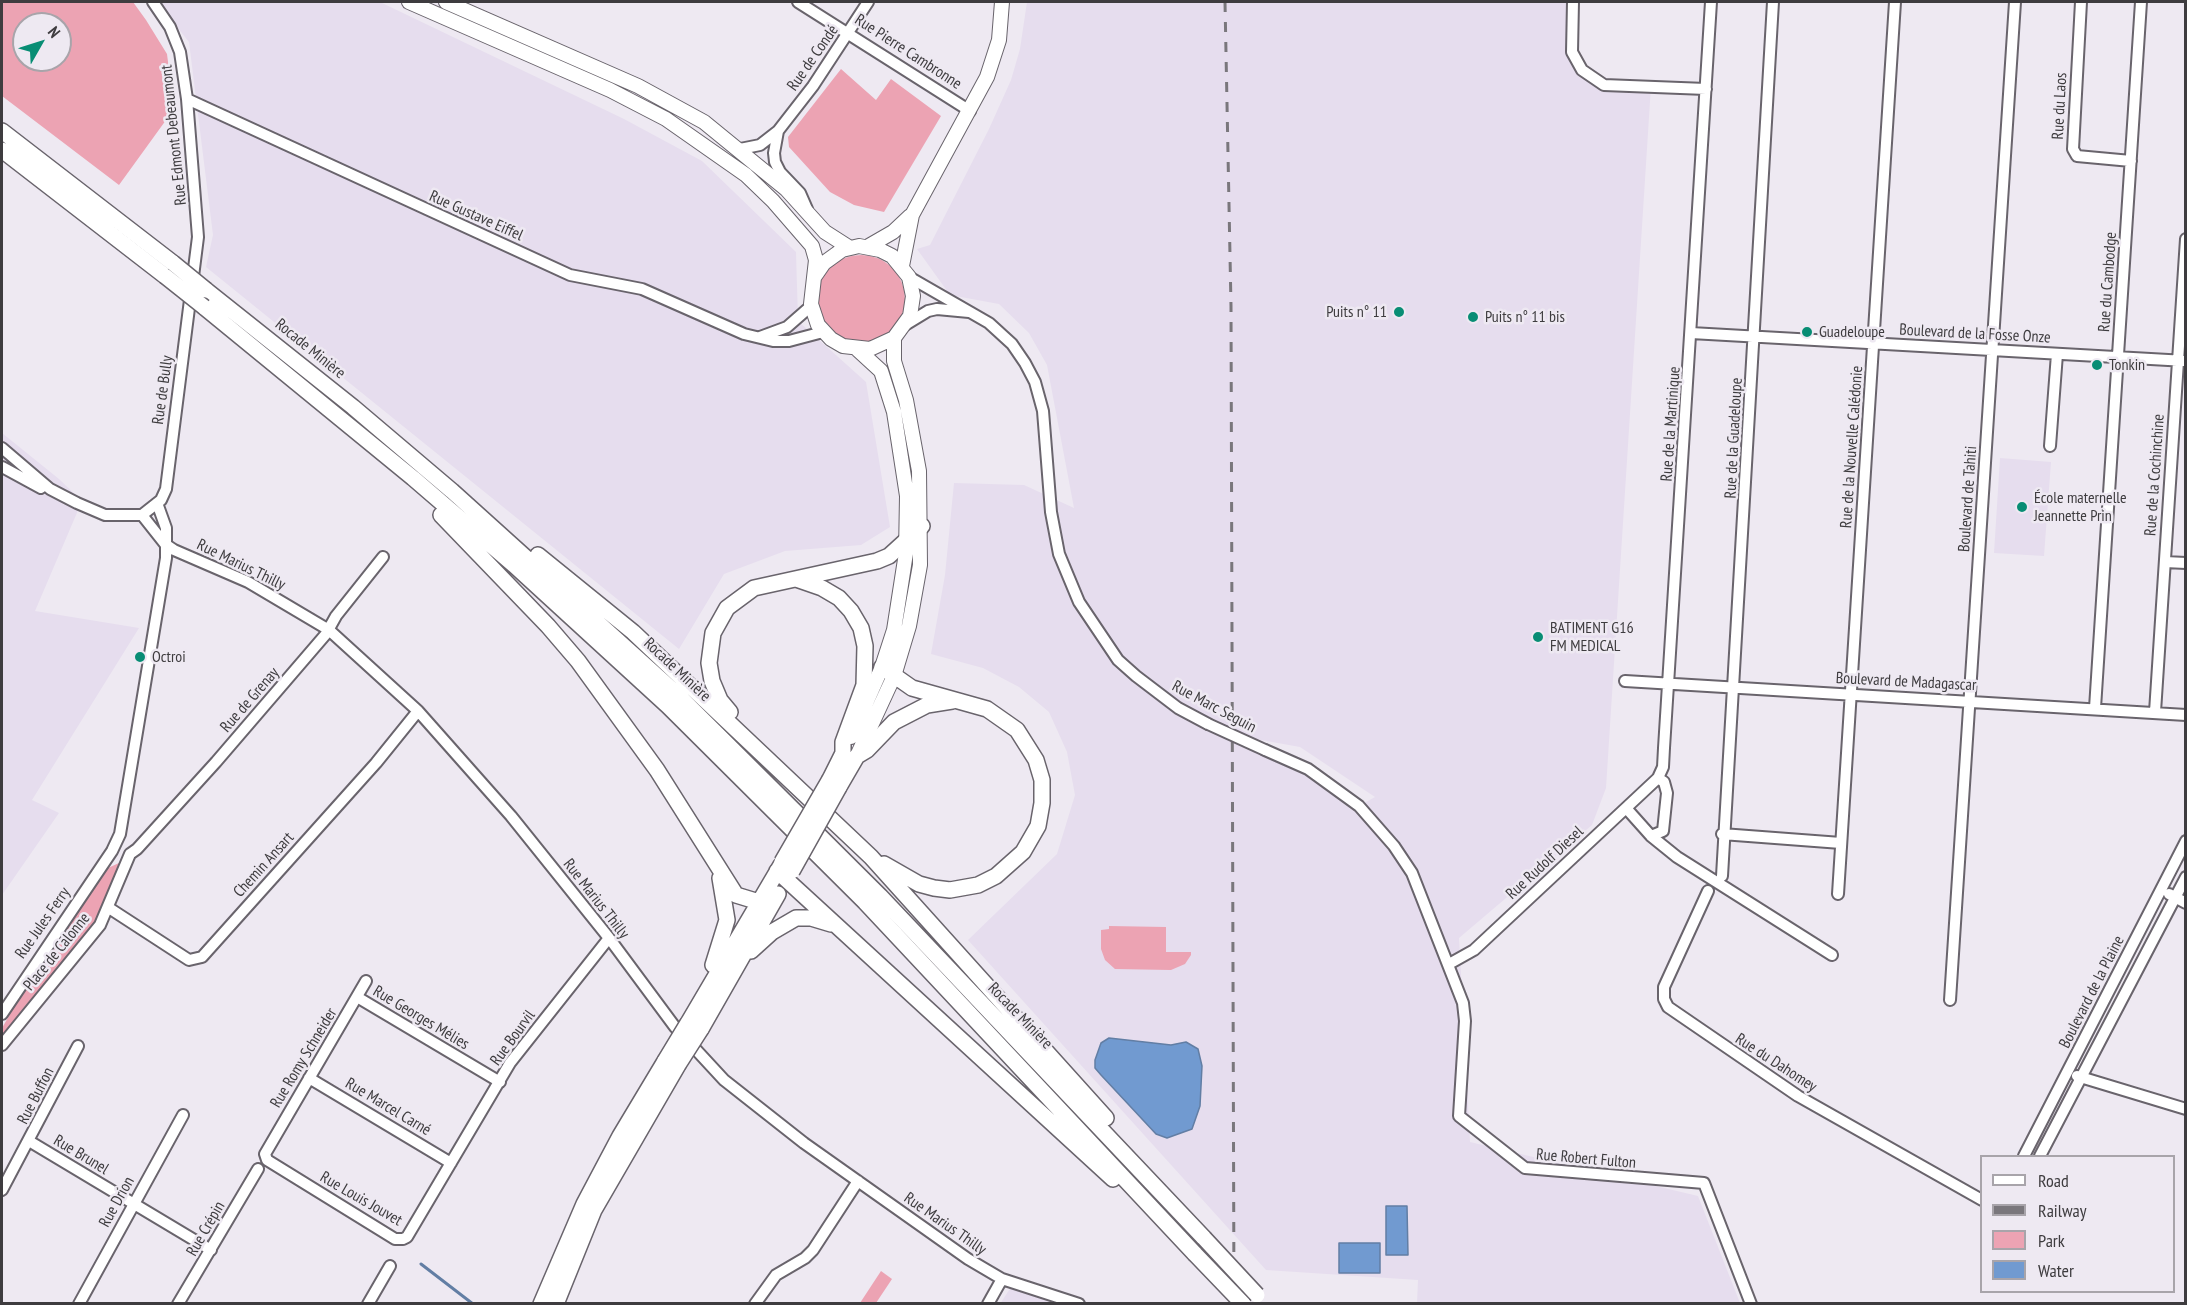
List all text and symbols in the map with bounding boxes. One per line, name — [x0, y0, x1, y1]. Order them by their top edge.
street label: Rue Pierre Cambronne — [851, 10, 965, 94]
north arrow — [12, 12, 72, 72]
street label: Rue de Condé — [783, 21, 843, 95]
text: N — [44, 22, 65, 42]
street label: Rue Edmont Debeaumont — [157, 64, 191, 206]
street label: Rue du Laos — [2049, 72, 2071, 140]
street label: Rue Gustave Eiffel — [426, 187, 526, 245]
street label: Rue du Cambodge — [2095, 231, 2121, 333]
place label: Puits n° 11 — [1326, 302, 1387, 322]
marker: Puits n° 11 — [1392, 305, 1406, 319]
place label: Puits n° 11 bis — [1485, 307, 1565, 327]
marker: Puits n° 11 bis — [1466, 310, 1480, 324]
street label: Rocade Minière — [271, 315, 349, 383]
street label: Boulevard de la Fosse Onze — [1899, 320, 2051, 348]
place label: Guadeloupe — [1819, 322, 1885, 342]
marker: Guadeloupe — [1800, 325, 1814, 339]
street label: Rue de Bully — [149, 354, 177, 426]
place label: Tonkin — [2109, 355, 2145, 375]
marker: Tonkin — [2090, 358, 2104, 372]
street label: Rue de la Nouvelle Calédonie — [1837, 365, 1867, 529]
street label: Rue de la Martinique — [1657, 366, 1685, 482]
street label: Rue de la Guadeloupe — [1721, 377, 1747, 499]
street label: Rue de la Cochinchine — [2141, 414, 2169, 536]
street label: Boulevard de Tahiti — [1955, 445, 1981, 553]
place label: École maternelle Jeannette Prin — [2034, 488, 2127, 526]
marker: École maternelle Jeannette Prin — [2015, 500, 2029, 514]
street label: Rue Marius Thilly — [194, 535, 288, 595]
place label: BATIMENT G16 FM MEDICAL — [1550, 618, 1634, 656]
marker: BATIMENT G16 FM MEDICAL — [1531, 630, 1545, 644]
street label: Rocade Minière — [639, 634, 715, 706]
place label: Octroi — [152, 647, 186, 667]
marker: Octroi — [133, 650, 147, 664]
street label: Rue de Grenay — [217, 664, 283, 736]
street label: Boulevard de Madagascar — [1835, 669, 1977, 695]
street label: Rue Marc Seguin — [1169, 677, 1259, 737]
street label: Rue Rudolf Diesel — [1502, 822, 1588, 904]
street label: Chemin Ansart — [230, 829, 298, 901]
street label: Rue Marius Thilly — [559, 855, 633, 943]
street label: Rue Jules Ferry — [11, 884, 75, 962]
street label: Place de Calonne — [20, 909, 94, 995]
street label: Boulevard de la Plaine — [2055, 933, 2129, 1051]
street label: Rocade Minière — [984, 979, 1056, 1053]
street label: Rue Georges Mélies — [370, 982, 472, 1054]
street label: Rue Romy Schneider — [267, 1005, 341, 1111]
street label: Rue Bourvil — [486, 1007, 540, 1069]
street label: Rue du Dahomey — [1732, 1030, 1820, 1096]
street label: Rue Buffon — [14, 1064, 58, 1128]
street label: Rue Marcel Carné — [342, 1074, 434, 1140]
street label: Rue Brunel — [50, 1131, 112, 1179]
street label: Rue Robert Fulton — [1535, 1145, 1637, 1173]
legend — [1980, 1155, 2175, 1293]
street label: Rue Louis Jouvet — [317, 1168, 405, 1230]
text: Road — [2038, 1169, 2069, 1192]
street label: Rue Drion — [95, 1173, 139, 1231]
street label: Rue Marius Thilly — [900, 1189, 990, 1259]
street label: Rue Crépin — [183, 1198, 229, 1260]
text: Railway — [2038, 1199, 2087, 1222]
text: Park — [2038, 1229, 2065, 1252]
text: Water — [2038, 1259, 2074, 1282]

